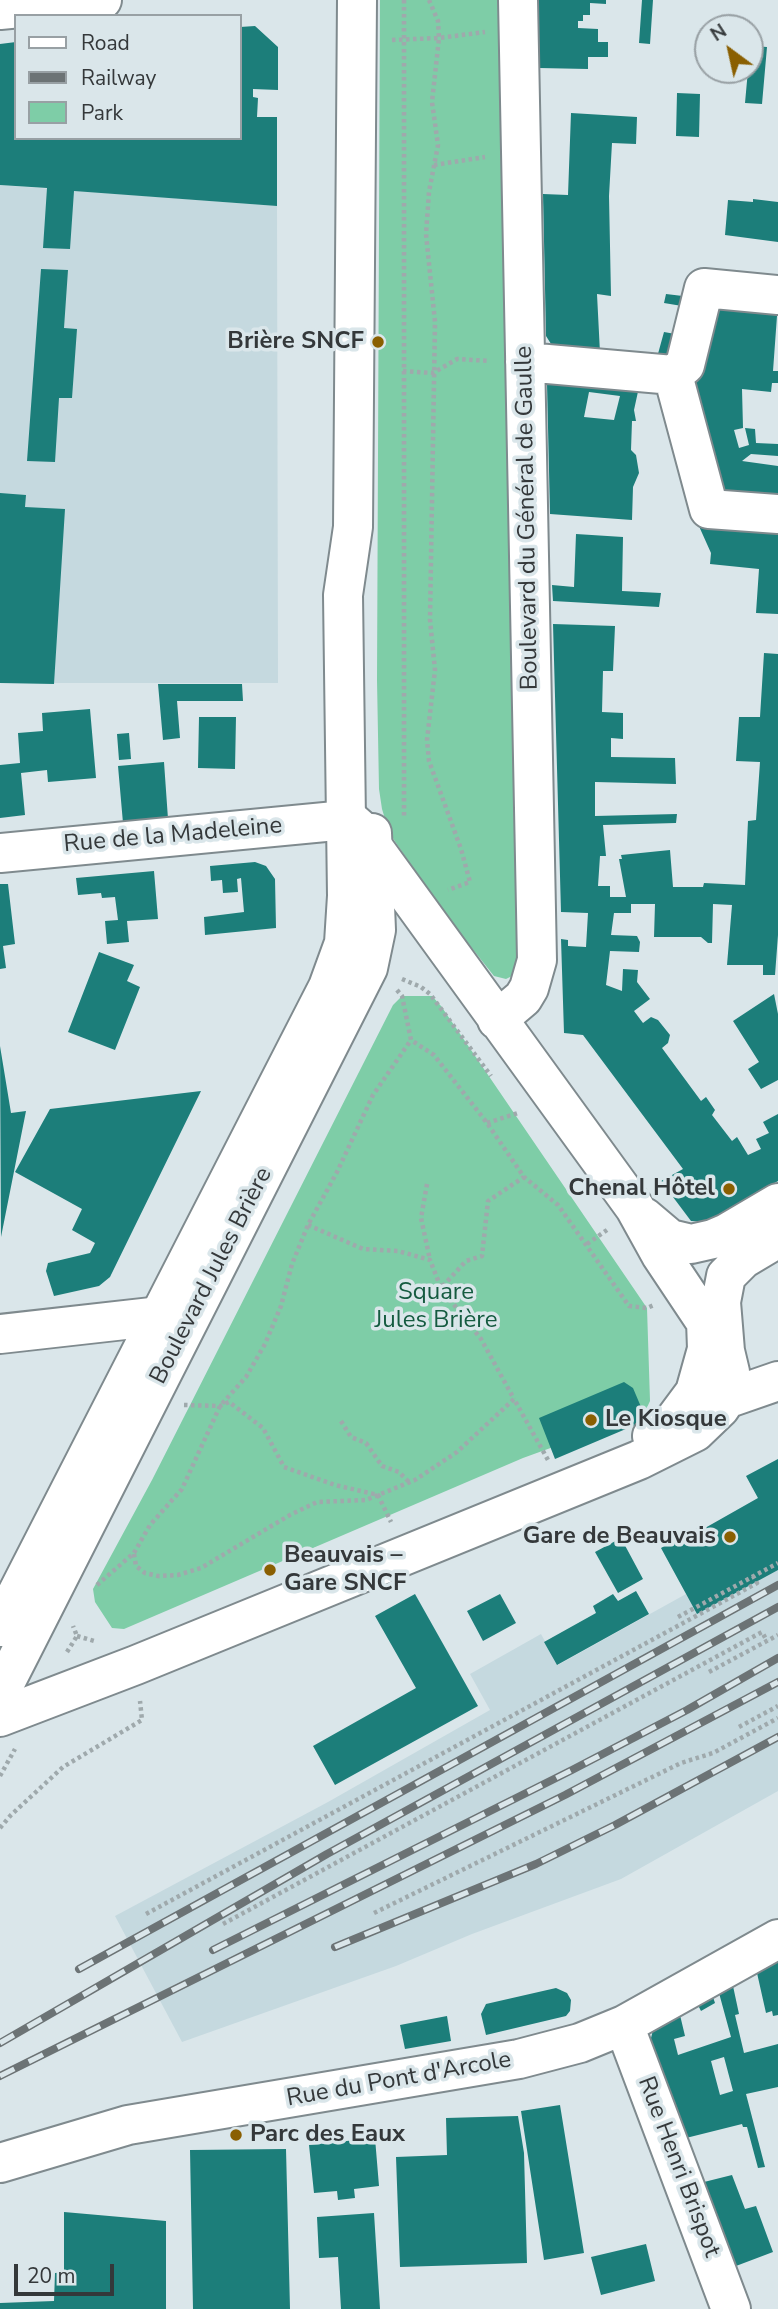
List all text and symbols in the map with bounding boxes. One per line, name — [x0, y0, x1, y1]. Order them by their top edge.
legend — [14, 14, 242, 140]
north arrow — [694, 14, 764, 84]
text: N — [706, 18, 732, 48]
text: Road — [81, 29, 130, 57]
text: Railway — [81, 64, 156, 92]
text: Park — [81, 99, 123, 127]
place label: Brière SNCF — [227, 328, 364, 356]
marker: Brière SNCF — [370, 334, 386, 350]
street label: Boulevard du Général de Gaulle — [511, 346, 545, 690]
street label: Rue de la Madeleine — [63, 812, 283, 860]
street label: Boulevard Jules Brière — [145, 1163, 279, 1389]
place label: Chenal Hôtel — [568, 1175, 715, 1203]
marker: Chenal Hôtel — [721, 1181, 737, 1197]
park label: Square Jules Brière — [374, 1279, 498, 1335]
place label: Le Kiosque — [605, 1406, 727, 1434]
marker: Le Kiosque — [583, 1412, 599, 1428]
place label: Gare de Beauvais — [523, 1523, 716, 1551]
marker: Gare de Beauvais — [722, 1529, 738, 1545]
place label: Beauvais – Gare SNCF — [284, 1542, 406, 1598]
marker: Beauvais – Gare SNCF — [262, 1562, 278, 1578]
street label: Rue du Pont d'Arcole — [284, 2046, 514, 2114]
street label: Rue Henri Brispot — [630, 2073, 726, 2261]
place label: Parc des Eaux — [250, 2121, 405, 2149]
marker: Parc des Eaux — [228, 2127, 244, 2143]
scale bar — [18, 2250, 117, 2294]
text: 20 m — [27, 2262, 76, 2290]

